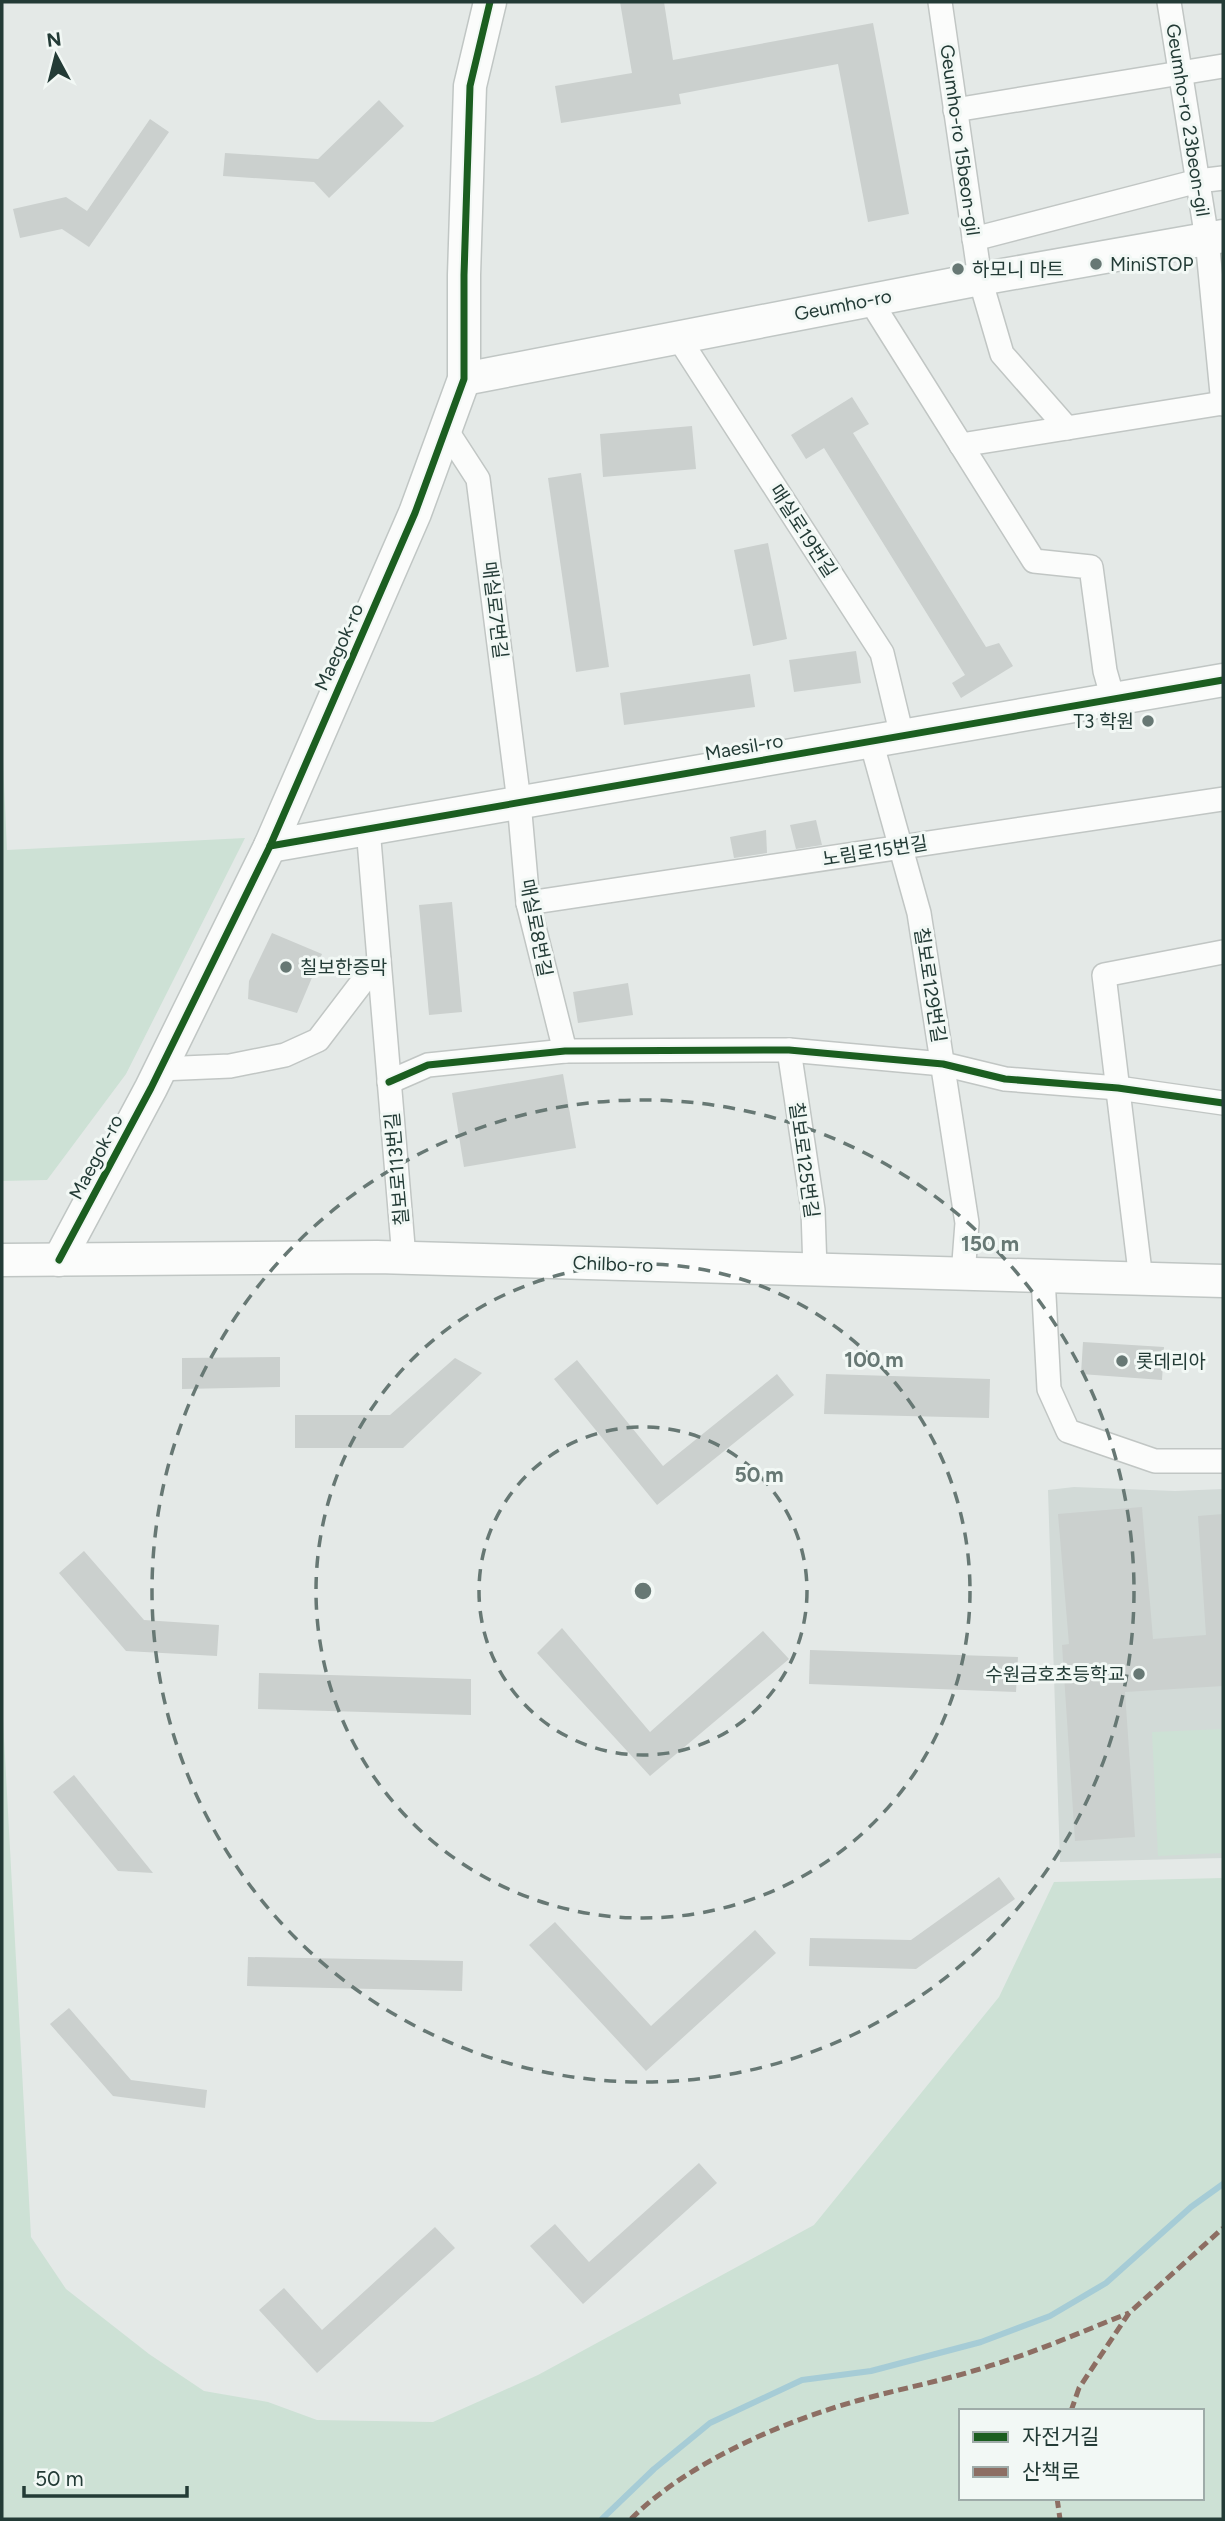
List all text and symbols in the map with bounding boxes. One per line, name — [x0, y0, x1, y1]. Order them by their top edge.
north arrow — [21, 21, 91, 91]
street label: Geumho-ro 23beon-gil — [1161, 22, 1215, 218]
text: N — [45, 27, 63, 52]
street label: Geumho-ro 15beon-gil — [935, 43, 985, 237]
place label: MiniSTOP — [1110, 253, 1193, 276]
marker: MiniSTOP — [1088, 256, 1104, 272]
place label: 하모니 마트 — [972, 258, 1064, 281]
marker: 하모니 마트 — [950, 261, 966, 277]
street label: Geumho-ro — [792, 284, 894, 326]
street label: 매실로19번길 — [764, 480, 842, 582]
street label: 매실로7번길 — [478, 560, 512, 660]
street label: Maegok-ro — [310, 600, 368, 694]
place label: T3 학원 — [1074, 710, 1134, 733]
marker: T3 학원 — [1140, 713, 1156, 729]
street label: Maesil-ro — [703, 729, 785, 765]
street label: 노림로15번길 — [821, 831, 929, 871]
street label: 매실로8번길 — [515, 877, 557, 979]
street label: 칠보로129번길 — [910, 926, 950, 1044]
place label: 칠보한증막 — [300, 956, 387, 979]
marker: 칠보한증막 — [278, 959, 294, 975]
street label: 칠보로125번길 — [784, 1101, 824, 1219]
street label: Maegok-ro — [64, 1111, 128, 1203]
street label: 칠보로113번길 — [381, 1111, 413, 1227]
text: 150 m — [961, 1231, 1019, 1256]
street label: Chilbo-ro — [572, 1251, 654, 1277]
text: 100 m — [844, 1347, 904, 1372]
place label: 롯데리아 — [1136, 1350, 1206, 1373]
marker: 롯데리아 — [1114, 1353, 1130, 1369]
text: 50 m — [734, 1462, 784, 1487]
centre of rings — [631, 1579, 655, 1603]
place label: 수원금호초등학교 — [985, 1663, 1125, 1686]
marker: 수원금호초등학교 — [1131, 1666, 1147, 1682]
legend — [959, 2409, 1204, 2500]
text: 자전거길 — [1022, 2424, 1099, 2449]
scale bar — [24, 2454, 187, 2498]
text: 산책로 — [1022, 2459, 1080, 2484]
text: 50 m — [35, 2466, 84, 2491]

